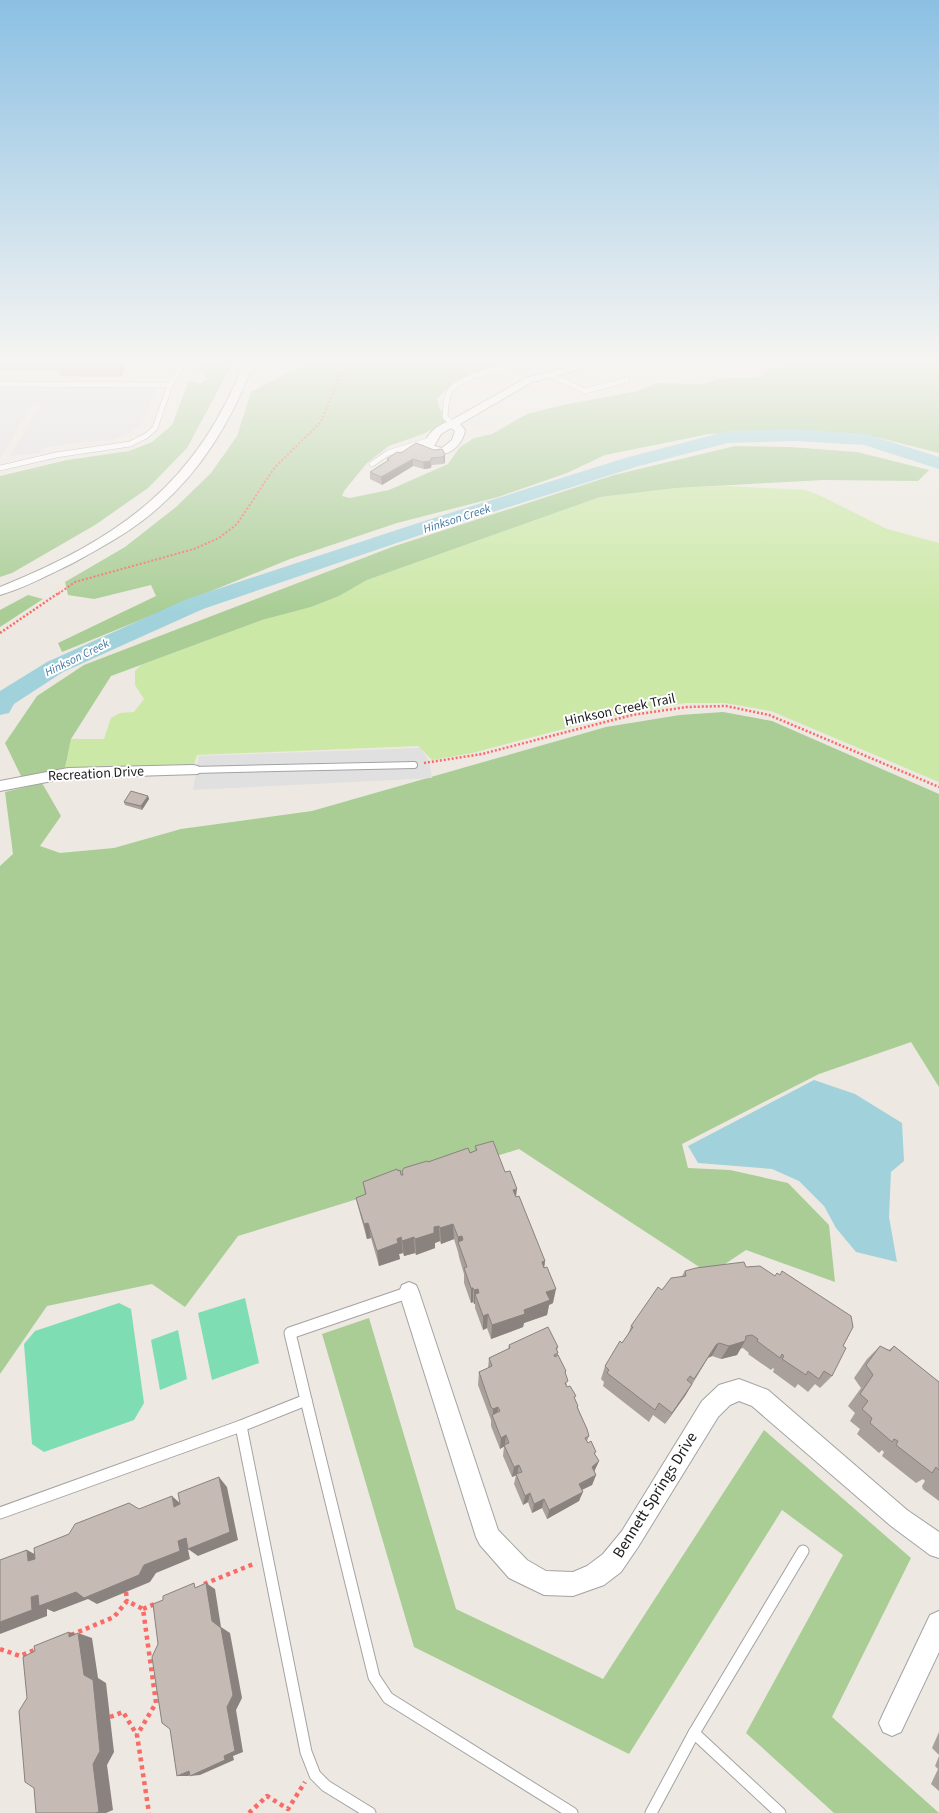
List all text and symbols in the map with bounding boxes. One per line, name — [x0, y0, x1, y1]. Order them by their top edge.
water label: Hinkson Creek — [421, 500, 493, 538]
water label: Hinkson Creek — [42, 635, 112, 681]
street label: Hinkson Creek Trail — [563, 688, 678, 732]
street label: Recreation Drive — [48, 761, 145, 787]
street label: Bennett Springs Drive — [607, 1428, 703, 1562]

